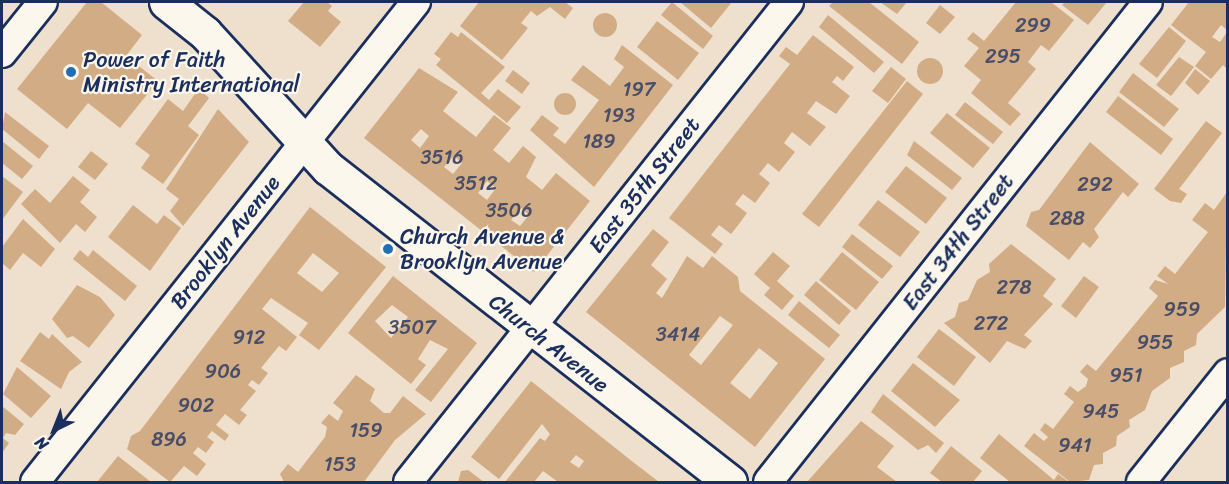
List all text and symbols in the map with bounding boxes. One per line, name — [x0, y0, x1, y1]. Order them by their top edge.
house number: 299 — [1015, 13, 1051, 37]
house number: 295 — [985, 44, 1021, 68]
place label: Power of Faith Ministry International — [83, 46, 300, 98]
marker: Power of Faith Ministry International — [64, 65, 78, 79]
house number: 197 — [623, 77, 655, 101]
house number: 193 — [603, 103, 635, 127]
street label: East 35th Street — [583, 112, 705, 258]
house number: 189 — [583, 129, 615, 153]
house number: 3516 — [420, 145, 464, 169]
street label: East 34th Street — [897, 169, 1019, 315]
street label: Brooklyn Avenue — [165, 170, 285, 314]
house number: 3512 — [454, 171, 498, 195]
house number: 292 — [1077, 172, 1113, 196]
house number: 3506 — [485, 198, 533, 222]
house number: 288 — [1049, 206, 1085, 230]
place label: Church Avenue & Brooklyn Avenue — [400, 223, 564, 274]
marker: Church Avenue & Brooklyn Avenue — [381, 242, 395, 256]
house number: 278 — [996, 275, 1032, 299]
street label: Church Avenue — [484, 288, 614, 398]
house number: 959 — [1164, 297, 1200, 321]
house number: 272 — [974, 311, 1008, 335]
house number: 3507 — [388, 315, 436, 339]
house number: 3414 — [656, 322, 700, 346]
house number: 912 — [233, 325, 265, 349]
house number: 955 — [1137, 330, 1173, 354]
house number: 906 — [205, 359, 241, 383]
house number: 951 — [1109, 363, 1143, 387]
house number: 902 — [178, 393, 214, 417]
house number: 945 — [1083, 399, 1119, 423]
north arrow — [24, 400, 84, 460]
house number: 159 — [349, 418, 383, 442]
house number: 896 — [151, 427, 187, 451]
text: N — [27, 429, 55, 458]
house number: 941 — [1058, 433, 1092, 457]
house number: 153 — [324, 452, 356, 476]

